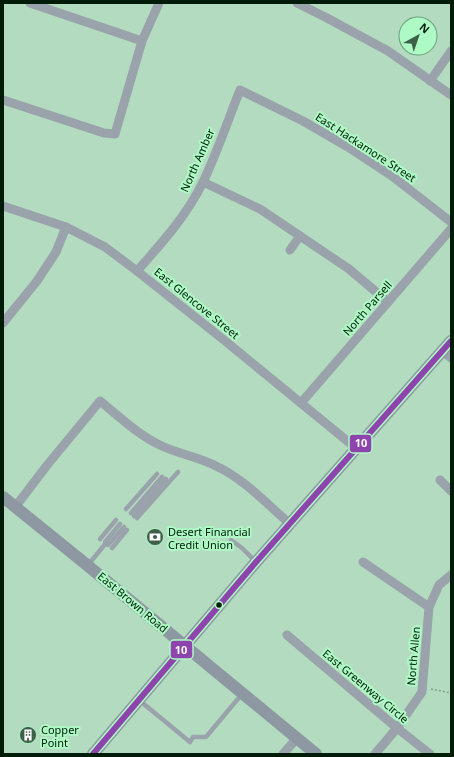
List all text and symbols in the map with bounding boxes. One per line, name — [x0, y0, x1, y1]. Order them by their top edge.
north arrow — [398, 16, 438, 56]
text: N — [416, 19, 433, 37]
street label: East Hackamore Street — [313, 109, 419, 185]
street label: North Amber — [176, 125, 218, 194]
street label: East Glencove Street — [151, 264, 243, 342]
street label: North Parsell — [339, 278, 395, 338]
line badge: 10 — [349, 434, 372, 453]
text: 10 — [355, 435, 367, 450]
place label: Desert Financial Credit Union — [168, 524, 251, 552]
bank icon: Desert Financial Credit Union — [145, 527, 165, 547]
street label: East Brown Road — [95, 568, 171, 636]
unlabelled marker — [214, 600, 224, 610]
street label: North Allen — [403, 626, 423, 686]
line badge: 10 — [170, 640, 193, 659]
text: 10 — [175, 642, 187, 657]
street label: East Greenway Circle — [320, 646, 412, 726]
place label: Copper Point — [41, 722, 79, 750]
building icon: Copper Point — [18, 725, 38, 745]

